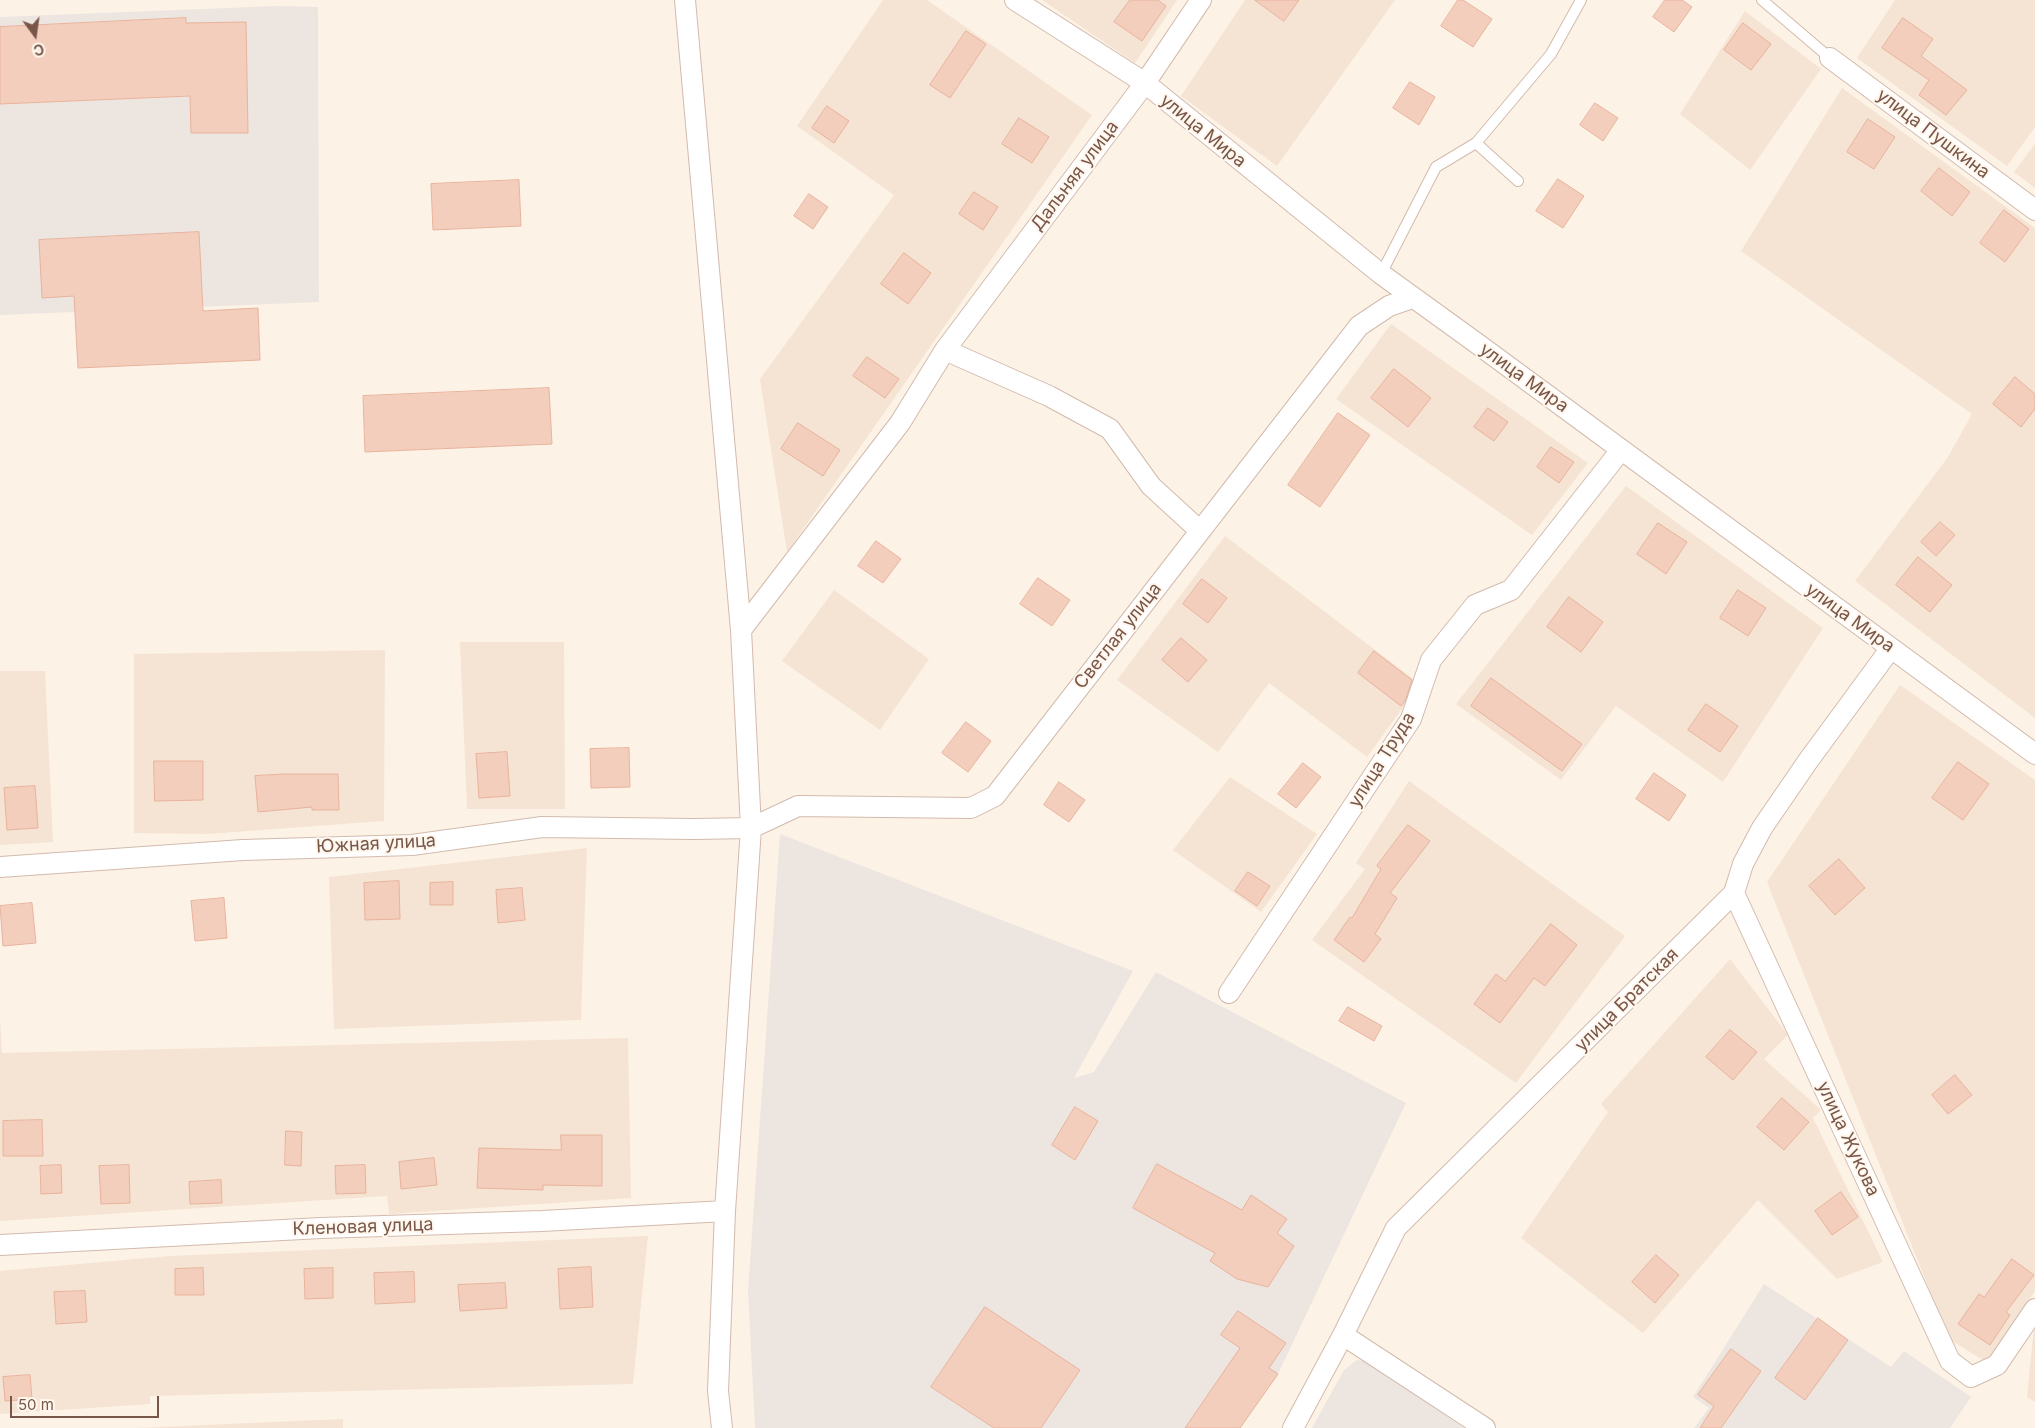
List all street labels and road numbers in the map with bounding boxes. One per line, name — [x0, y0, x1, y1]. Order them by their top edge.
street label: улица Пушкина — [1872, 85, 1994, 183]
street label: улица Мира — [1156, 90, 1250, 172]
street label: Дальняя улица — [1027, 117, 1123, 235]
street label: улица Мира — [1475, 339, 1573, 417]
street label: Светлая улица — [1070, 579, 1166, 693]
street label: улица Мира — [1801, 579, 1899, 657]
street label: улица Труда — [1344, 708, 1420, 812]
street label: Южная улица — [316, 830, 436, 858]
street label: улица Братская — [1571, 944, 1683, 1056]
street label: улица Жукова — [1812, 1078, 1884, 1200]
street label: Кленовая улица — [292, 1214, 434, 1240]

